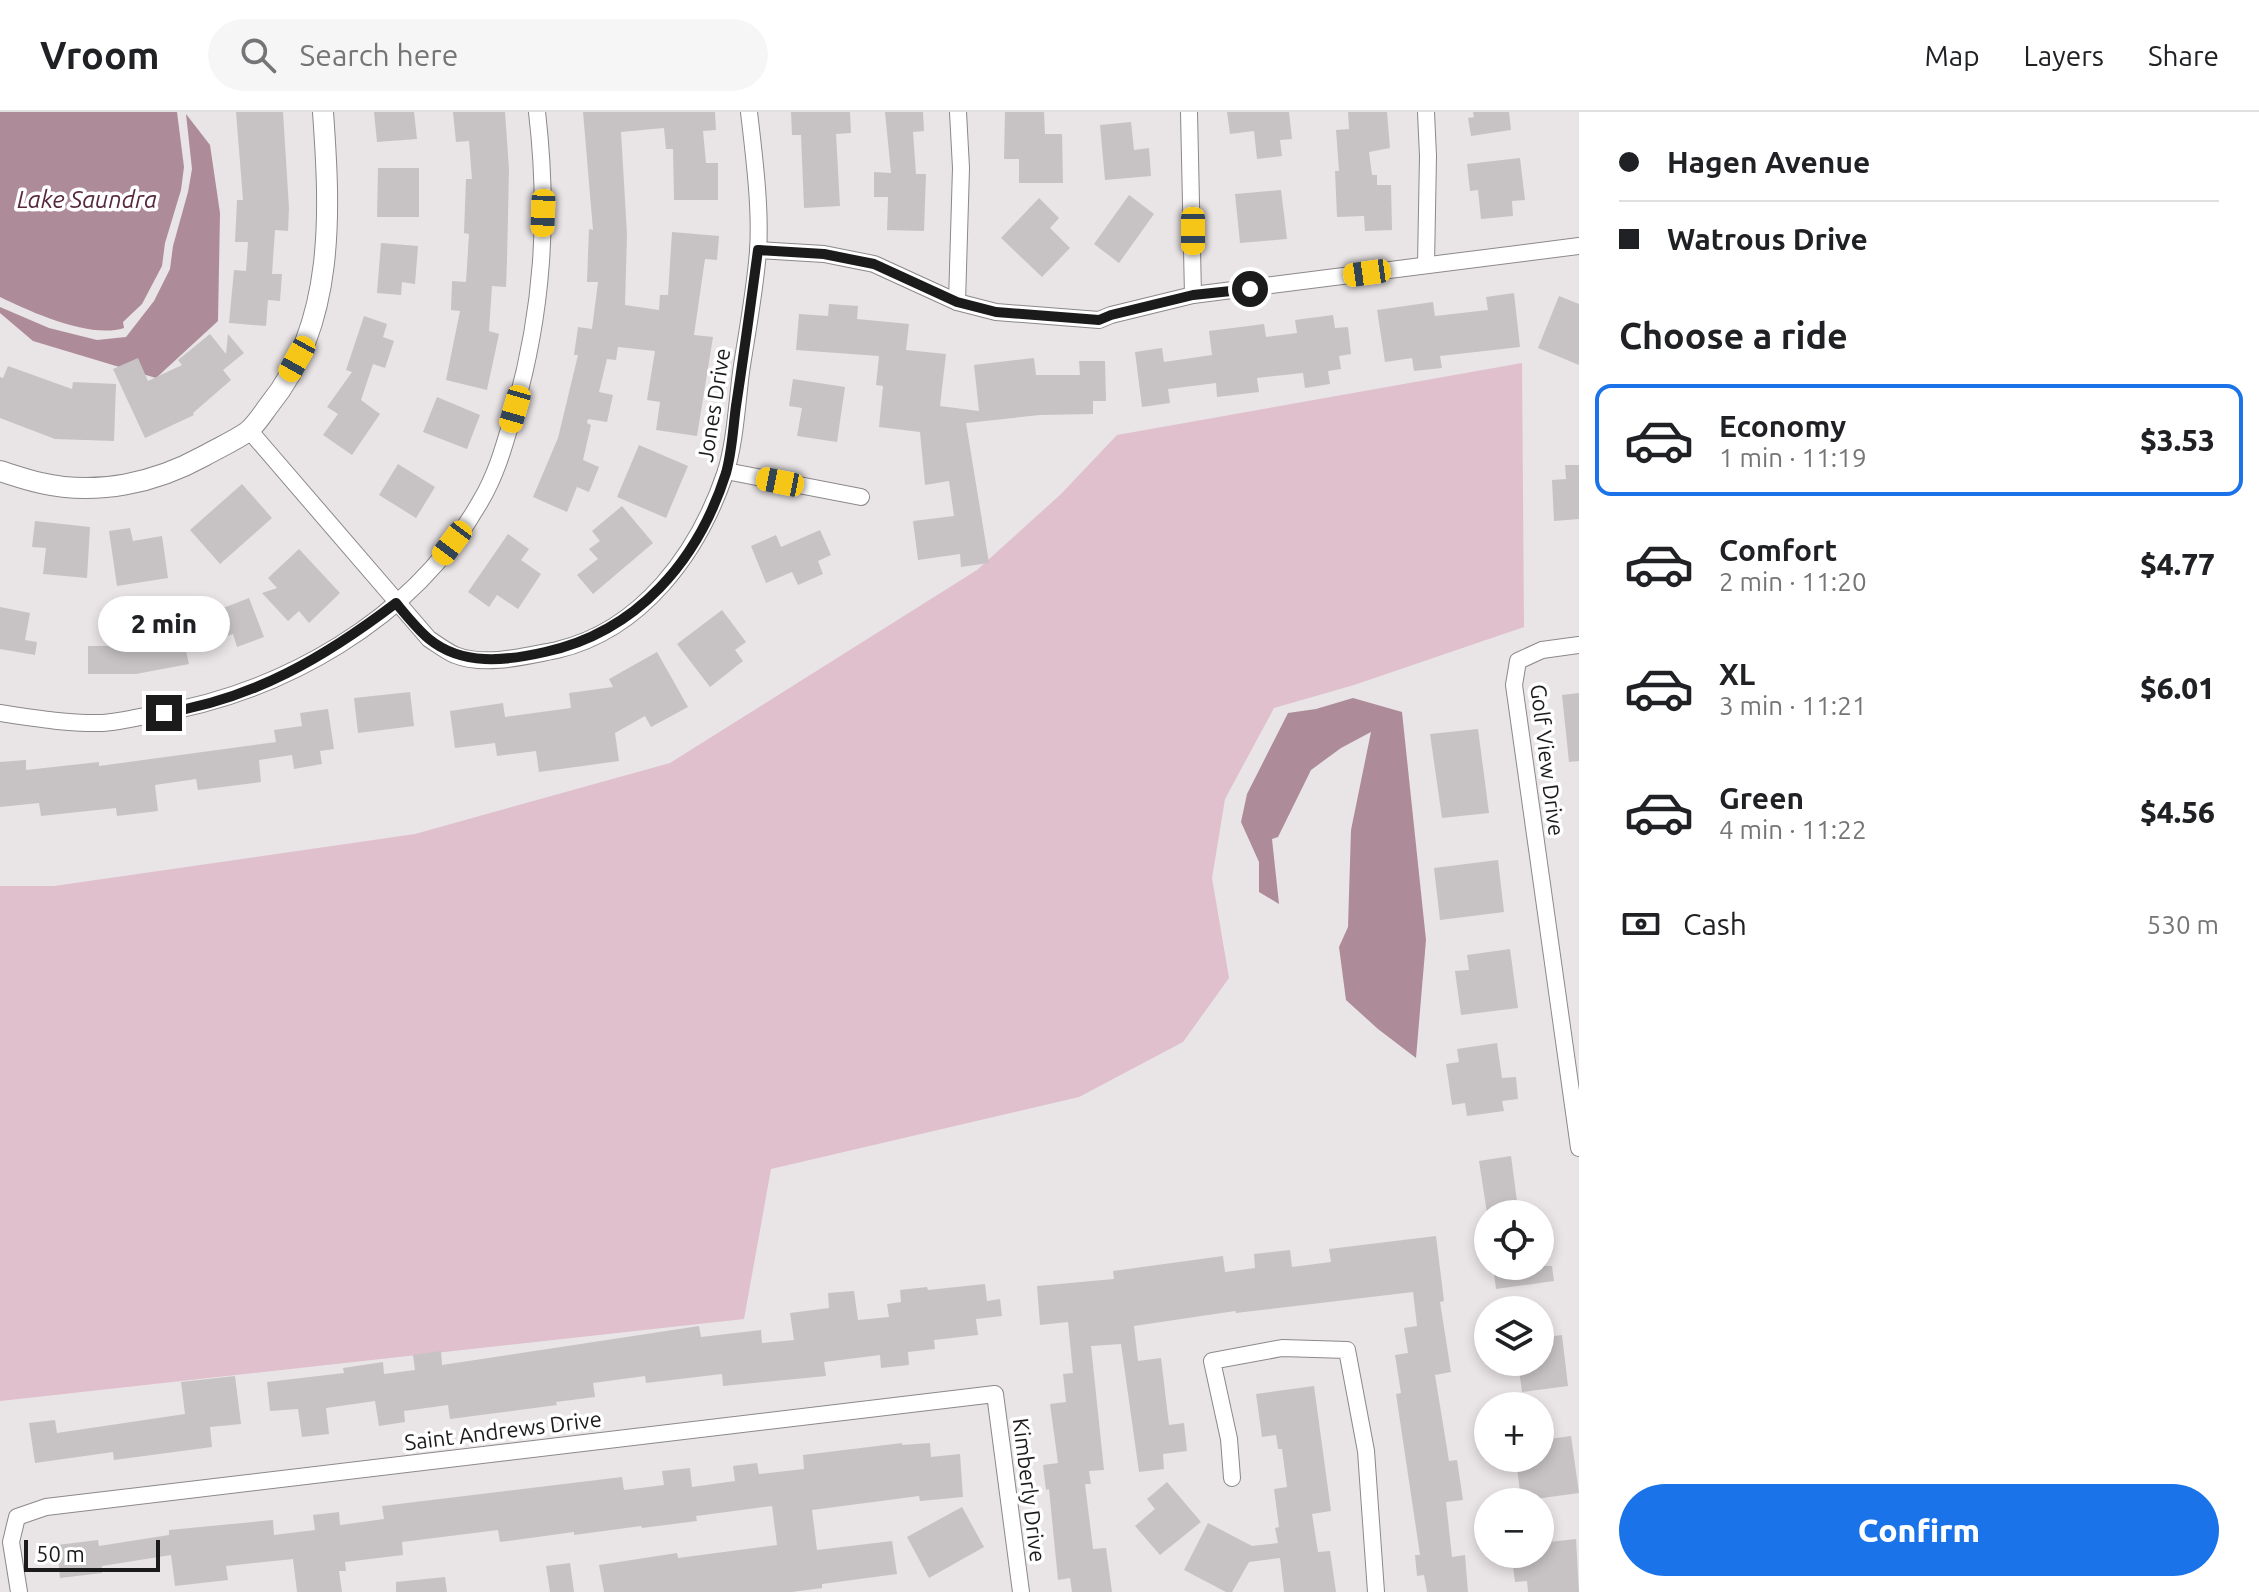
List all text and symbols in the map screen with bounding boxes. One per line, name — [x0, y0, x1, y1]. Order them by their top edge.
search box — [208, 19, 768, 91]
icon: search — [236, 33, 280, 77]
text: Vroom — [40, 34, 160, 76]
text: Search here — [300, 38, 458, 72]
text: Map — [1924, 40, 1980, 71]
text: Layers — [2024, 40, 2104, 71]
text: Share — [2148, 40, 2219, 71]
text: Hagen Avenue — [1667, 145, 1870, 179]
water label: Lake Saundra — [17, 186, 157, 213]
car — [530, 189, 556, 237]
car — [1181, 207, 1205, 255]
text: Watrous Drive — [1667, 222, 1868, 256]
car — [1342, 258, 1392, 288]
route start — [1232, 271, 1268, 307]
text: Choose a ride — [1619, 315, 1848, 356]
car — [275, 332, 319, 386]
street label: Jones Drive — [692, 346, 734, 464]
car — [497, 383, 533, 435]
icon: car — [1623, 404, 1695, 476]
text: Economy — [1719, 409, 1846, 443]
text: $3.53 — [2140, 423, 2215, 457]
text: 1 min · 11:19 — [1719, 443, 1867, 472]
car — [754, 466, 806, 498]
car — [428, 517, 476, 569]
icon: car — [1623, 528, 1695, 600]
text: Comfort — [1719, 533, 1837, 567]
text: $4.77 — [2140, 547, 2215, 581]
text: 2 min · 11:20 — [1719, 567, 1867, 596]
callout: 2 min — [98, 597, 230, 653]
text: 2 min — [131, 609, 197, 638]
icon: car — [1623, 652, 1695, 724]
text: XL — [1719, 657, 1755, 691]
text: $6.01 — [2140, 671, 2215, 705]
street label: Golf View Drive — [1526, 683, 1570, 837]
text: 3 min · 11:21 — [1719, 691, 1867, 720]
route end — [146, 695, 182, 731]
icon: car — [1623, 776, 1695, 848]
text: Green — [1719, 781, 1804, 815]
text: $4.56 — [2140, 795, 2215, 829]
text: 4 min · 11:22 — [1719, 815, 1867, 844]
icon: cash — [1619, 902, 1663, 946]
text: Cash — [1683, 907, 1747, 941]
text: 530 m — [2147, 910, 2219, 939]
map controls — [1474, 1200, 1554, 1568]
button: locate — [1474, 1200, 1554, 1280]
button: layers — [1474, 1296, 1554, 1376]
button: + — [1474, 1392, 1554, 1472]
street label: Saint Andrews Drive — [403, 1406, 603, 1454]
street label: Kimberly Drive — [1009, 1417, 1051, 1563]
button: Confirm — [1619, 1484, 2219, 1576]
button: − — [1474, 1488, 1554, 1568]
scale bar — [24, 1536, 160, 1572]
text: 50 m — [36, 1541, 85, 1566]

